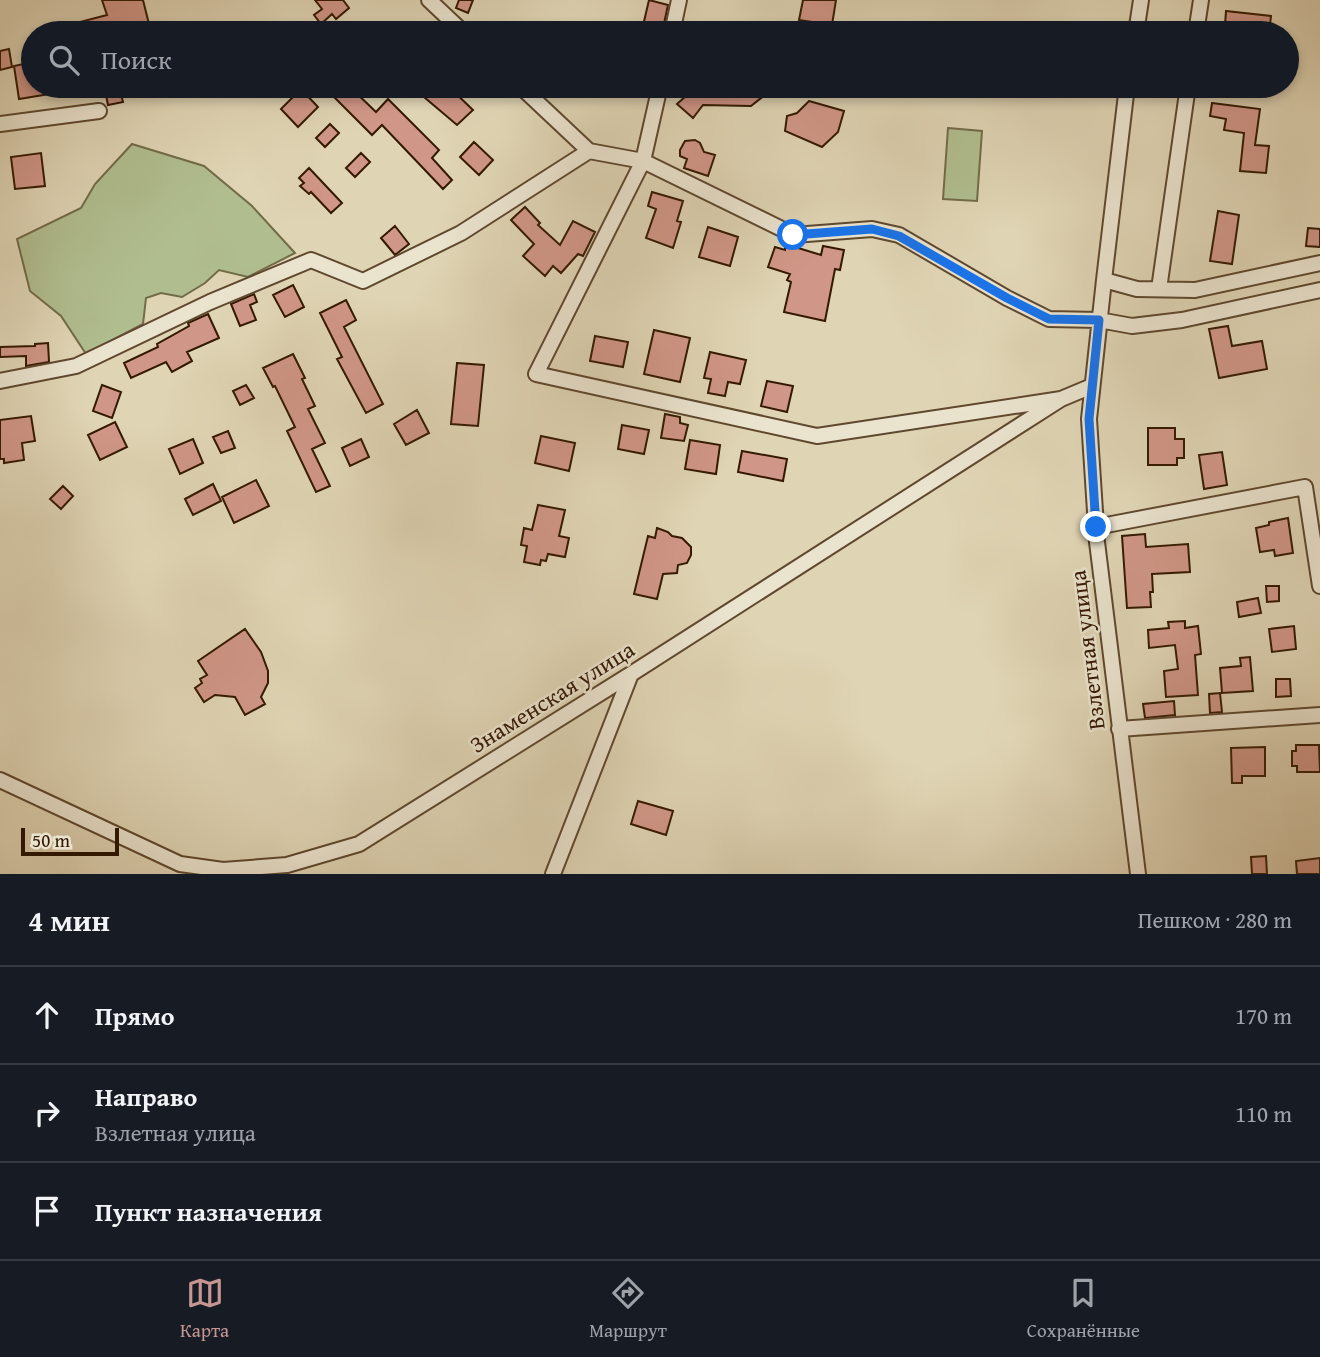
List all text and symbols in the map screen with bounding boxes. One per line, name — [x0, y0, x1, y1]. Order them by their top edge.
search box — [21, 21, 1299, 98]
text: Поиск — [101, 40, 172, 79]
icon: search — [45, 41, 83, 79]
route start — [777, 219, 808, 250]
route end — [1080, 511, 1111, 542]
street label: Взлетная улица — [1060, 568, 1113, 732]
street label: Знаменская улица — [463, 633, 641, 761]
scale bar — [21, 825, 119, 857]
text: 50 m — [32, 826, 70, 854]
text: 4 мин — [28, 898, 110, 942]
text: Пешком · 280 m — [1138, 903, 1292, 936]
icon: ahead — [28, 996, 66, 1034]
text: Прямо — [95, 996, 175, 1035]
text: 170 m — [1235, 999, 1292, 1032]
text: Направо — [95, 1077, 197, 1116]
icon: right — [28, 1094, 66, 1132]
text: 110 m — [1235, 1097, 1292, 1130]
text: Взлетная улица — [95, 1116, 256, 1149]
icon: arrive — [28, 1192, 66, 1230]
text: Пункт назначения — [95, 1192, 322, 1231]
tab: Карта — [180, 1274, 229, 1344]
tab: Маршрут — [589, 1274, 667, 1344]
tab: Сохранённые — [1027, 1274, 1140, 1344]

